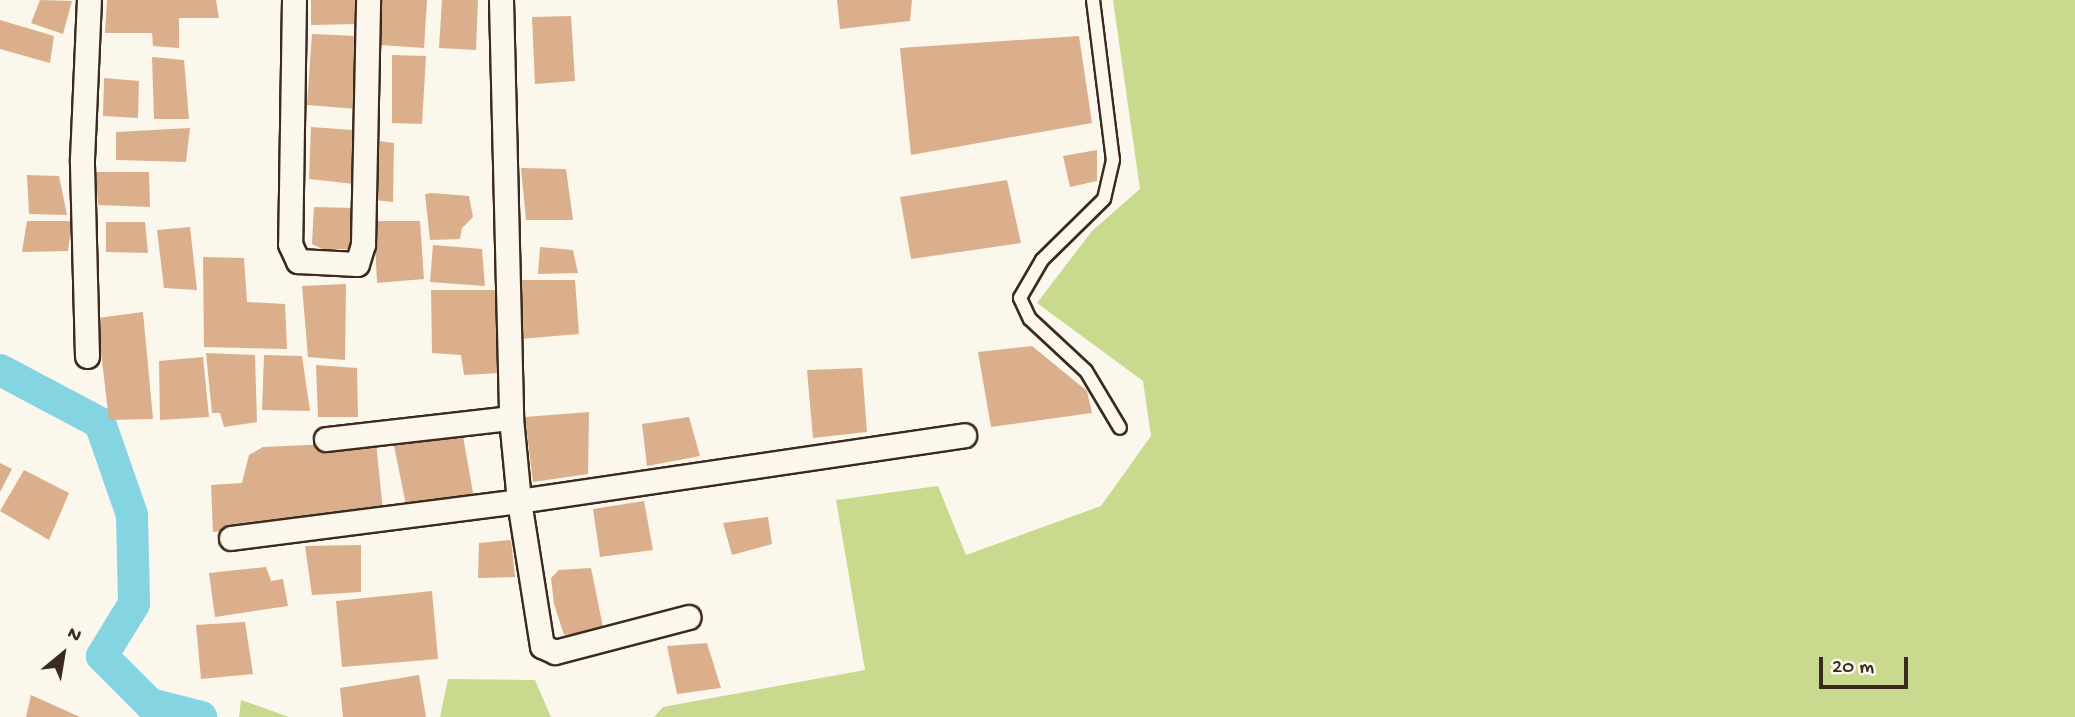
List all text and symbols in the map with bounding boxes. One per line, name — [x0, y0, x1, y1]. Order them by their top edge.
north arrow — [28, 619, 98, 689]
text: N — [63, 622, 85, 648]
scale bar — [1823, 644, 1912, 688]
text: 20 m — [1832, 656, 1874, 681]

